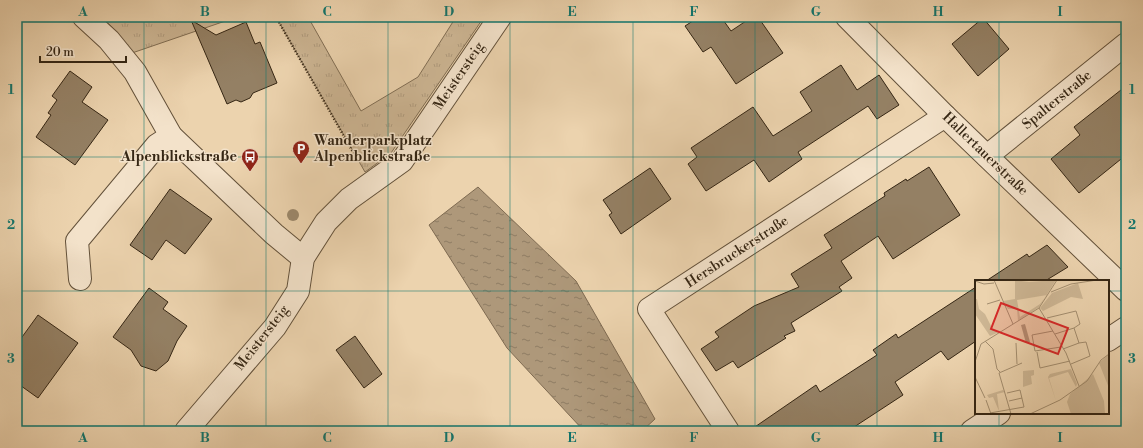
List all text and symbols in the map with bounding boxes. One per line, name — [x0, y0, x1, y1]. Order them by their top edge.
text: A — [77, 4, 88, 20]
text: B — [200, 4, 210, 20]
text: C — [322, 4, 332, 20]
text: D — [444, 4, 454, 20]
text: E — [567, 4, 577, 20]
text: F — [689, 4, 699, 20]
text: G — [811, 4, 822, 20]
text: H — [933, 4, 944, 20]
text: I — [1057, 4, 1063, 20]
scale bar — [40, 38, 126, 64]
street label: Meistersteig — [430, 38, 489, 113]
text: 20 m — [46, 45, 74, 60]
street label: Spalterstraße — [1018, 66, 1096, 134]
text: 1 — [8, 82, 15, 98]
text: 1 — [1129, 82, 1136, 98]
street label: Hallertauerstraße — [938, 108, 1032, 200]
place label: Wanderparkplatz Alpenblickstraße — [313, 132, 432, 166]
parking icon: Wanderparkplatz Alpenblickstraße — [291, 139, 311, 164]
bus stop icon: Alpenblickstraße — [240, 147, 260, 172]
place label: Alpenblickstraße — [120, 148, 237, 166]
street label: Hersbruckerstraße — [682, 212, 792, 292]
text: 2 — [7, 217, 15, 233]
text: 2 — [1128, 217, 1136, 233]
inset map — [975, 280, 1109, 414]
street label: Meistersteig — [231, 301, 294, 374]
text: 3 — [7, 351, 15, 367]
text: 3 — [1128, 351, 1136, 367]
text: A — [77, 430, 88, 446]
text: B — [200, 430, 210, 446]
text: C — [322, 430, 332, 446]
text: D — [444, 430, 454, 446]
text: E — [567, 430, 577, 446]
text: F — [689, 430, 699, 446]
text: G — [811, 430, 822, 446]
text: H — [933, 430, 944, 446]
text: I — [1057, 430, 1063, 446]

